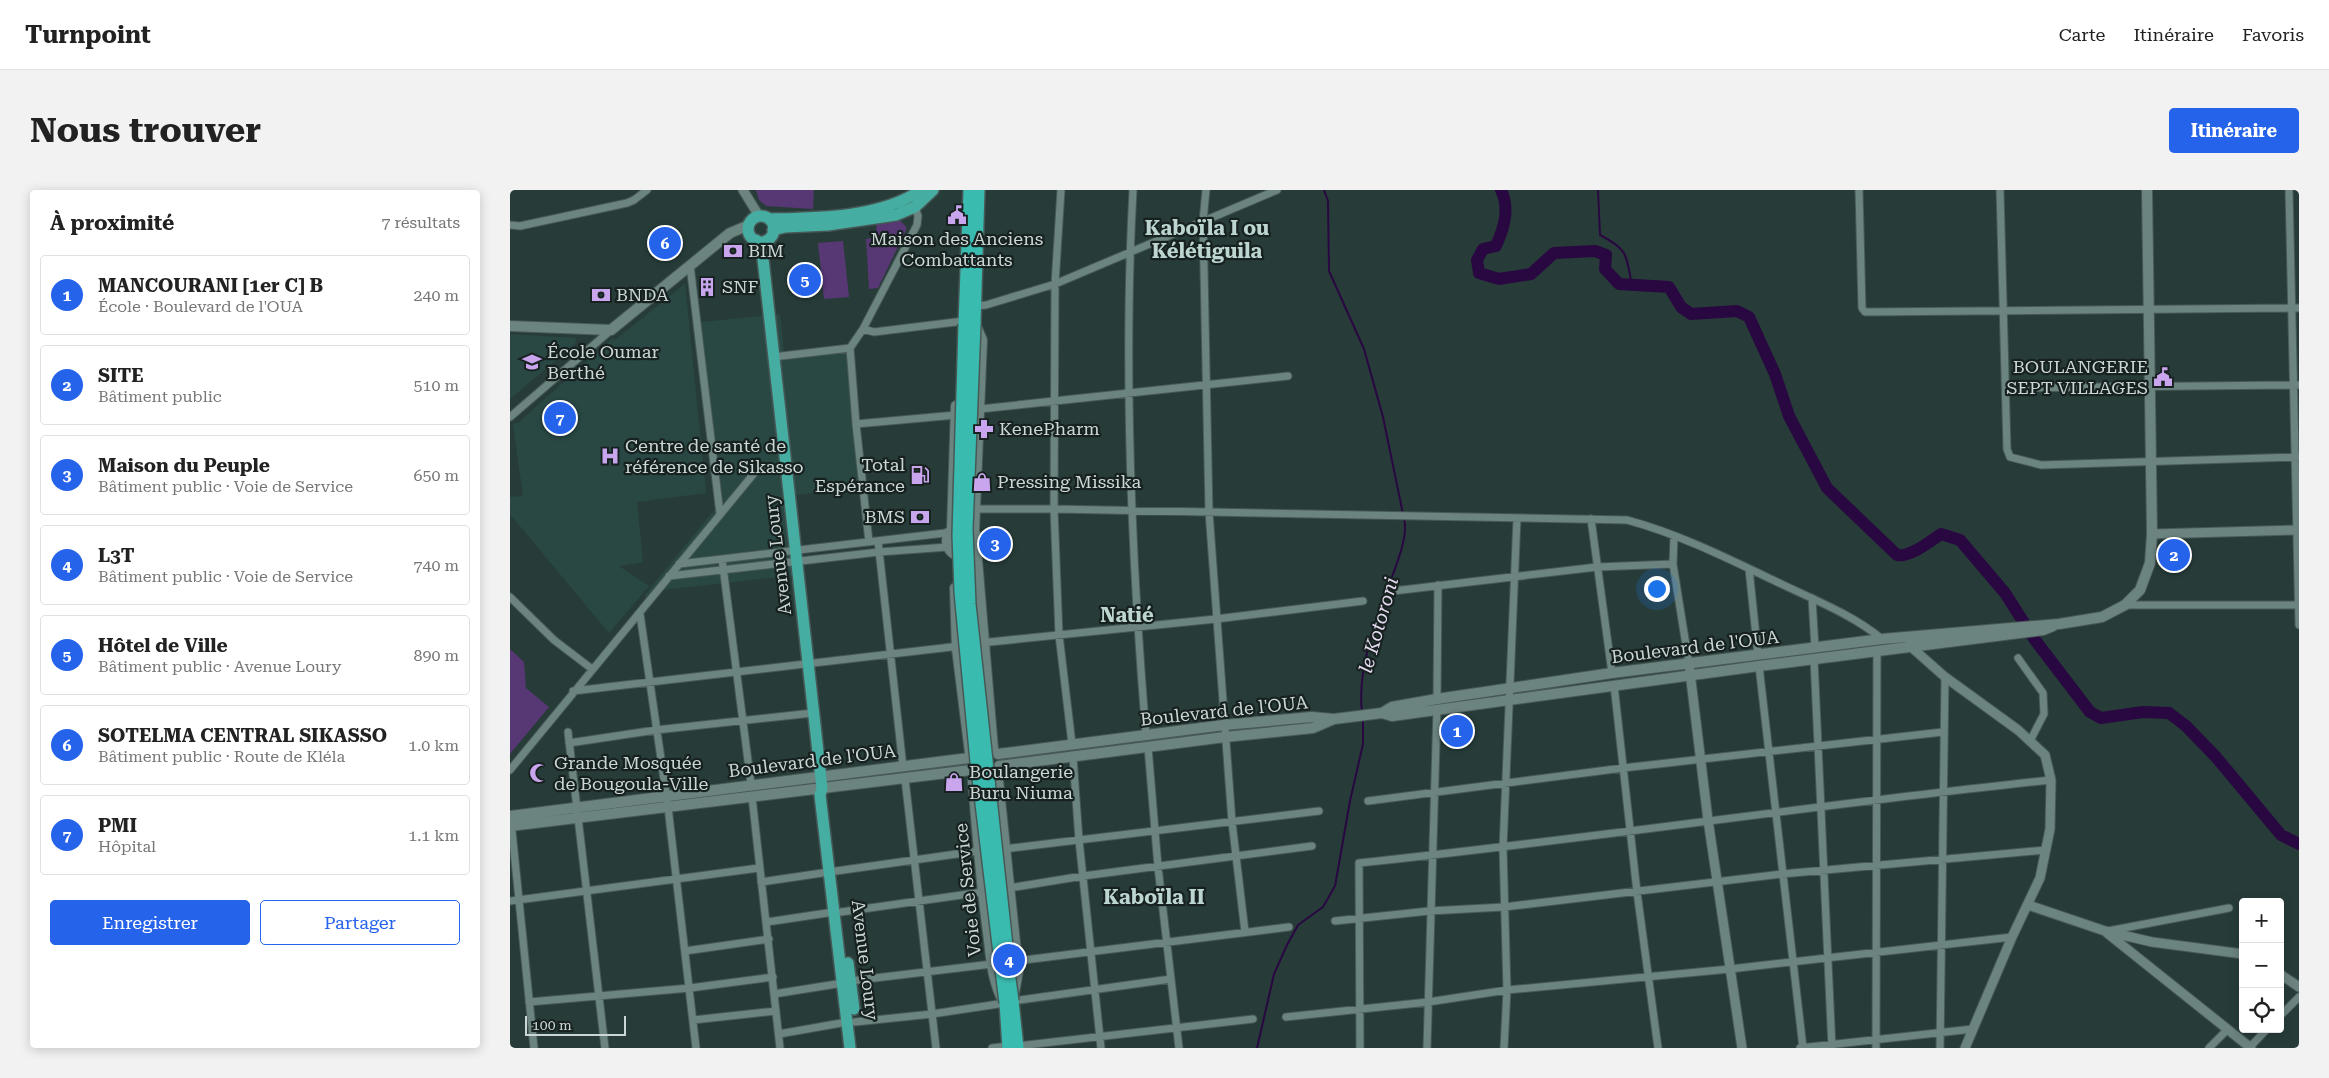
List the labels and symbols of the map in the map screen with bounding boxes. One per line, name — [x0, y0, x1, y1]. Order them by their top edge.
public building icon: Maison des Anciens Combattants — [946, 204, 968, 226]
district label: Kaboïla I ou Kélétiguila — [1145, 216, 1269, 263]
pin: 6 — [649, 224, 681, 262]
place label: Maison des Anciens Combattants — [871, 228, 1043, 270]
bank icon: BIM — [722, 240, 744, 262]
place label: BIM — [748, 240, 784, 261]
pin: 5 — [789, 261, 821, 299]
building icon: SNF — [696, 276, 718, 298]
place label: SNF — [722, 276, 759, 297]
bank icon: BNDA — [590, 284, 612, 306]
place label: BNDA — [616, 284, 669, 305]
place label: École Oumar Berthé — [547, 341, 659, 383]
school or university icon: École Oumar Berthé — [521, 351, 543, 373]
place label: BOULANGERIE SEPT VILLAGES — [2006, 356, 2148, 398]
public building icon: BOULANGERIE SEPT VILLAGES — [2152, 366, 2174, 388]
pin: 7 — [544, 399, 576, 437]
pharmacy icon: KenePharm — [973, 418, 995, 440]
place label: KenePharm — [999, 418, 1100, 439]
place label: Centre de santé de référence de Sikasso — [625, 435, 804, 477]
hospital icon: Centre de santé de référence de Sikasso — [599, 445, 621, 467]
place label: Total Espérance — [815, 454, 905, 496]
fuel station icon: Total Espérance — [909, 464, 931, 486]
shop icon: Pressing Missika — [971, 471, 993, 493]
place label: Pressing Missika — [997, 471, 1141, 492]
street label: Avenue Loury — [760, 493, 795, 616]
place label: BMS — [865, 506, 905, 527]
bank icon: BMS — [909, 506, 931, 528]
pin: 3 — [979, 525, 1011, 563]
pin: 2 — [2158, 536, 2190, 574]
water label: le Kotoroni — [1354, 575, 1403, 676]
your location — [1644, 576, 1670, 602]
district label: Natié — [1100, 603, 1154, 627]
street label: Boulevard de l'OUA — [1610, 626, 1780, 667]
street label: Boulevard de l'OUA — [1139, 691, 1309, 730]
pin: 1 — [1441, 712, 1473, 750]
street label: Boulevard de l'OUA — [727, 740, 897, 781]
place label: Grande Mosquée de Bougoula-Ville — [554, 752, 708, 794]
place label: Boulangerie Buru Niuma — [969, 761, 1073, 803]
mosque icon: Grande Mosquée de Bougoula-Ville — [528, 762, 550, 784]
shop icon: Boulangerie Buru Niuma — [943, 771, 965, 793]
street label: Voie de Service — [950, 822, 985, 958]
district label: Kaboïla II — [1103, 885, 1205, 909]
street label: Avenue Loury — [848, 899, 883, 1022]
pin: 4 — [993, 941, 1025, 979]
scale bar — [525, 1013, 626, 1036]

